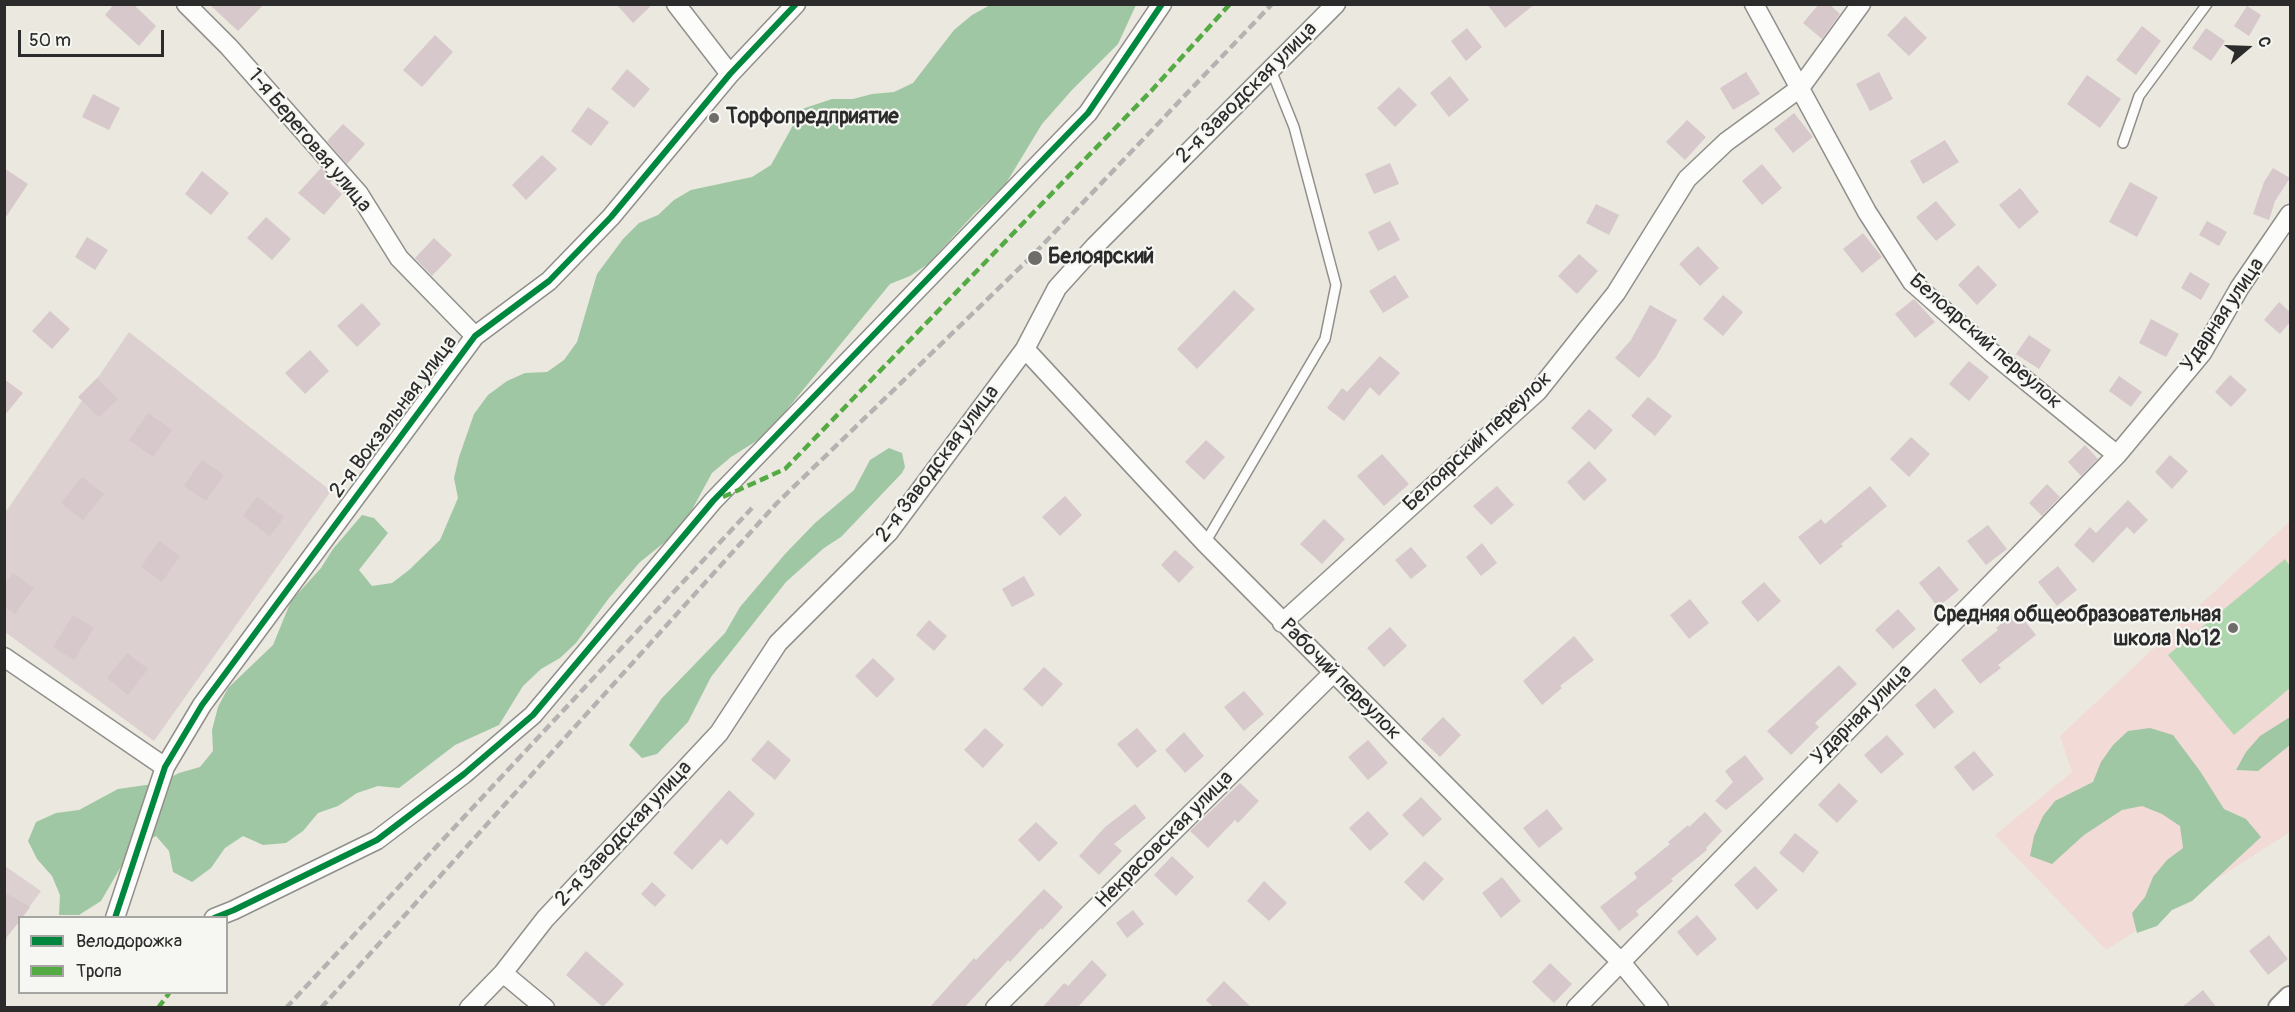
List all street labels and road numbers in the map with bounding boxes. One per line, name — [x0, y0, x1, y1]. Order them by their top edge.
street label: 2-я Заводская улица — [1171, 17, 1323, 169]
street label: 1-я Береговая улица — [241, 64, 377, 218]
street label: Ударная улица — [2176, 253, 2270, 377]
street label: Белоярский переулок — [1904, 269, 2066, 415]
street label: 2-я Вокзальная улица — [325, 331, 463, 503]
street label: Белоярский переулок — [1398, 367, 1558, 517]
street label: 2-я Заводская улица — [871, 381, 1005, 547]
street label: Рабочий переулок — [1274, 614, 1406, 746]
street label: Ударная улица — [1806, 659, 1918, 771]
street label: 2-я Заводская улица — [550, 756, 698, 912]
street label: Некрасовская улица — [1091, 766, 1239, 914]

